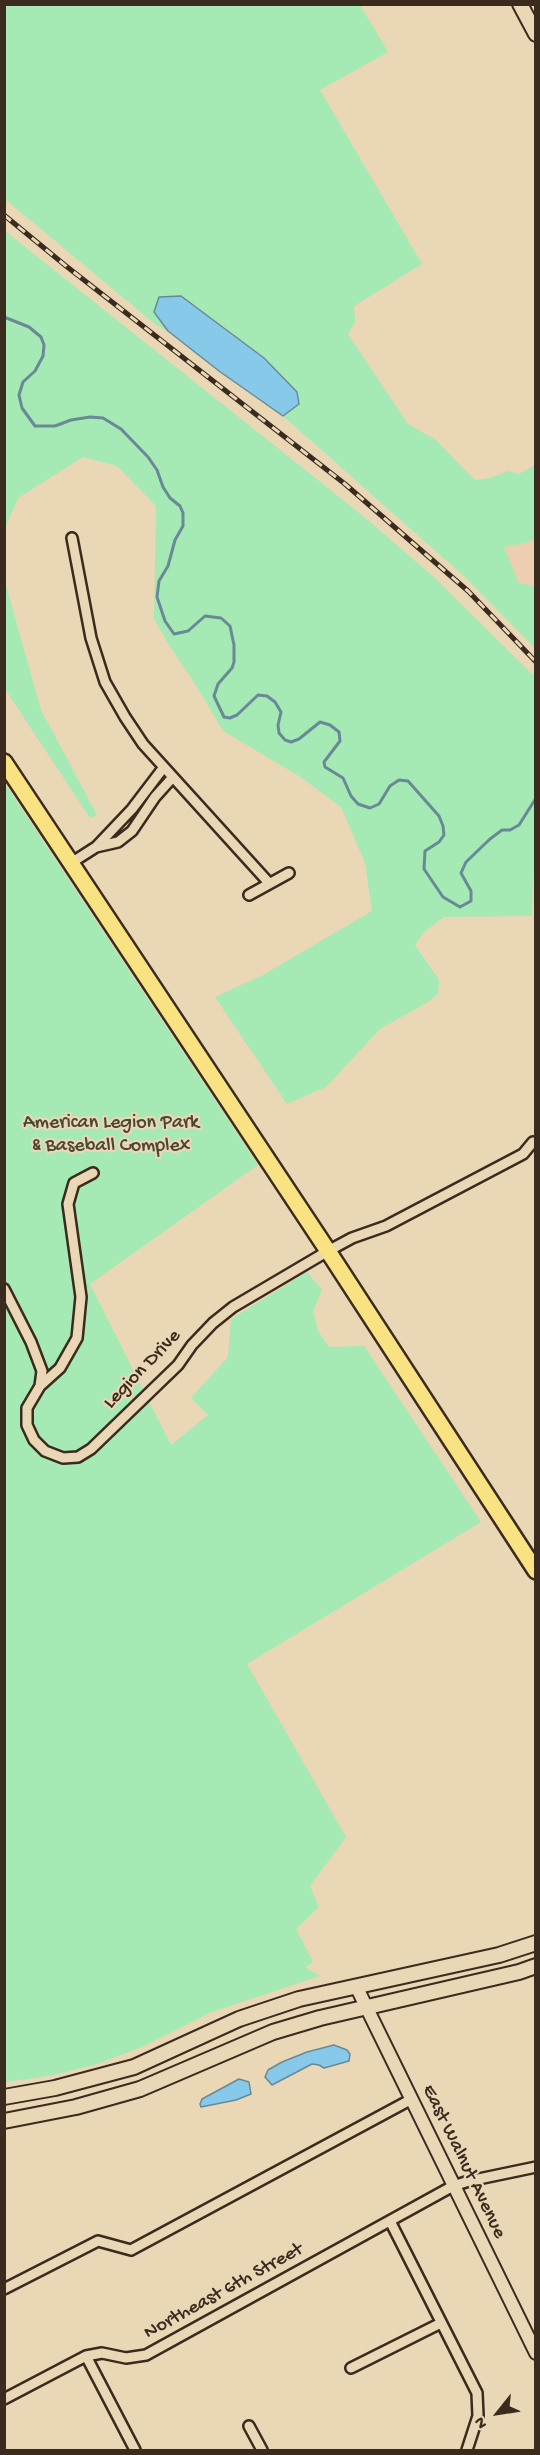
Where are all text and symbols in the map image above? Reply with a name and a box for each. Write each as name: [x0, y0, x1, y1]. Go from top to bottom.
park label: American Legion Park & Baseball Complex: [23, 1112, 199, 1159]
street label: Legion Drive: [99, 1325, 187, 1415]
street label: East Walnut Avenue: [415, 2081, 511, 2243]
street label: Northeast 6th Street: [140, 2238, 308, 2346]
north arrow: [468, 2383, 528, 2443]
text: N: [471, 2413, 493, 2432]

